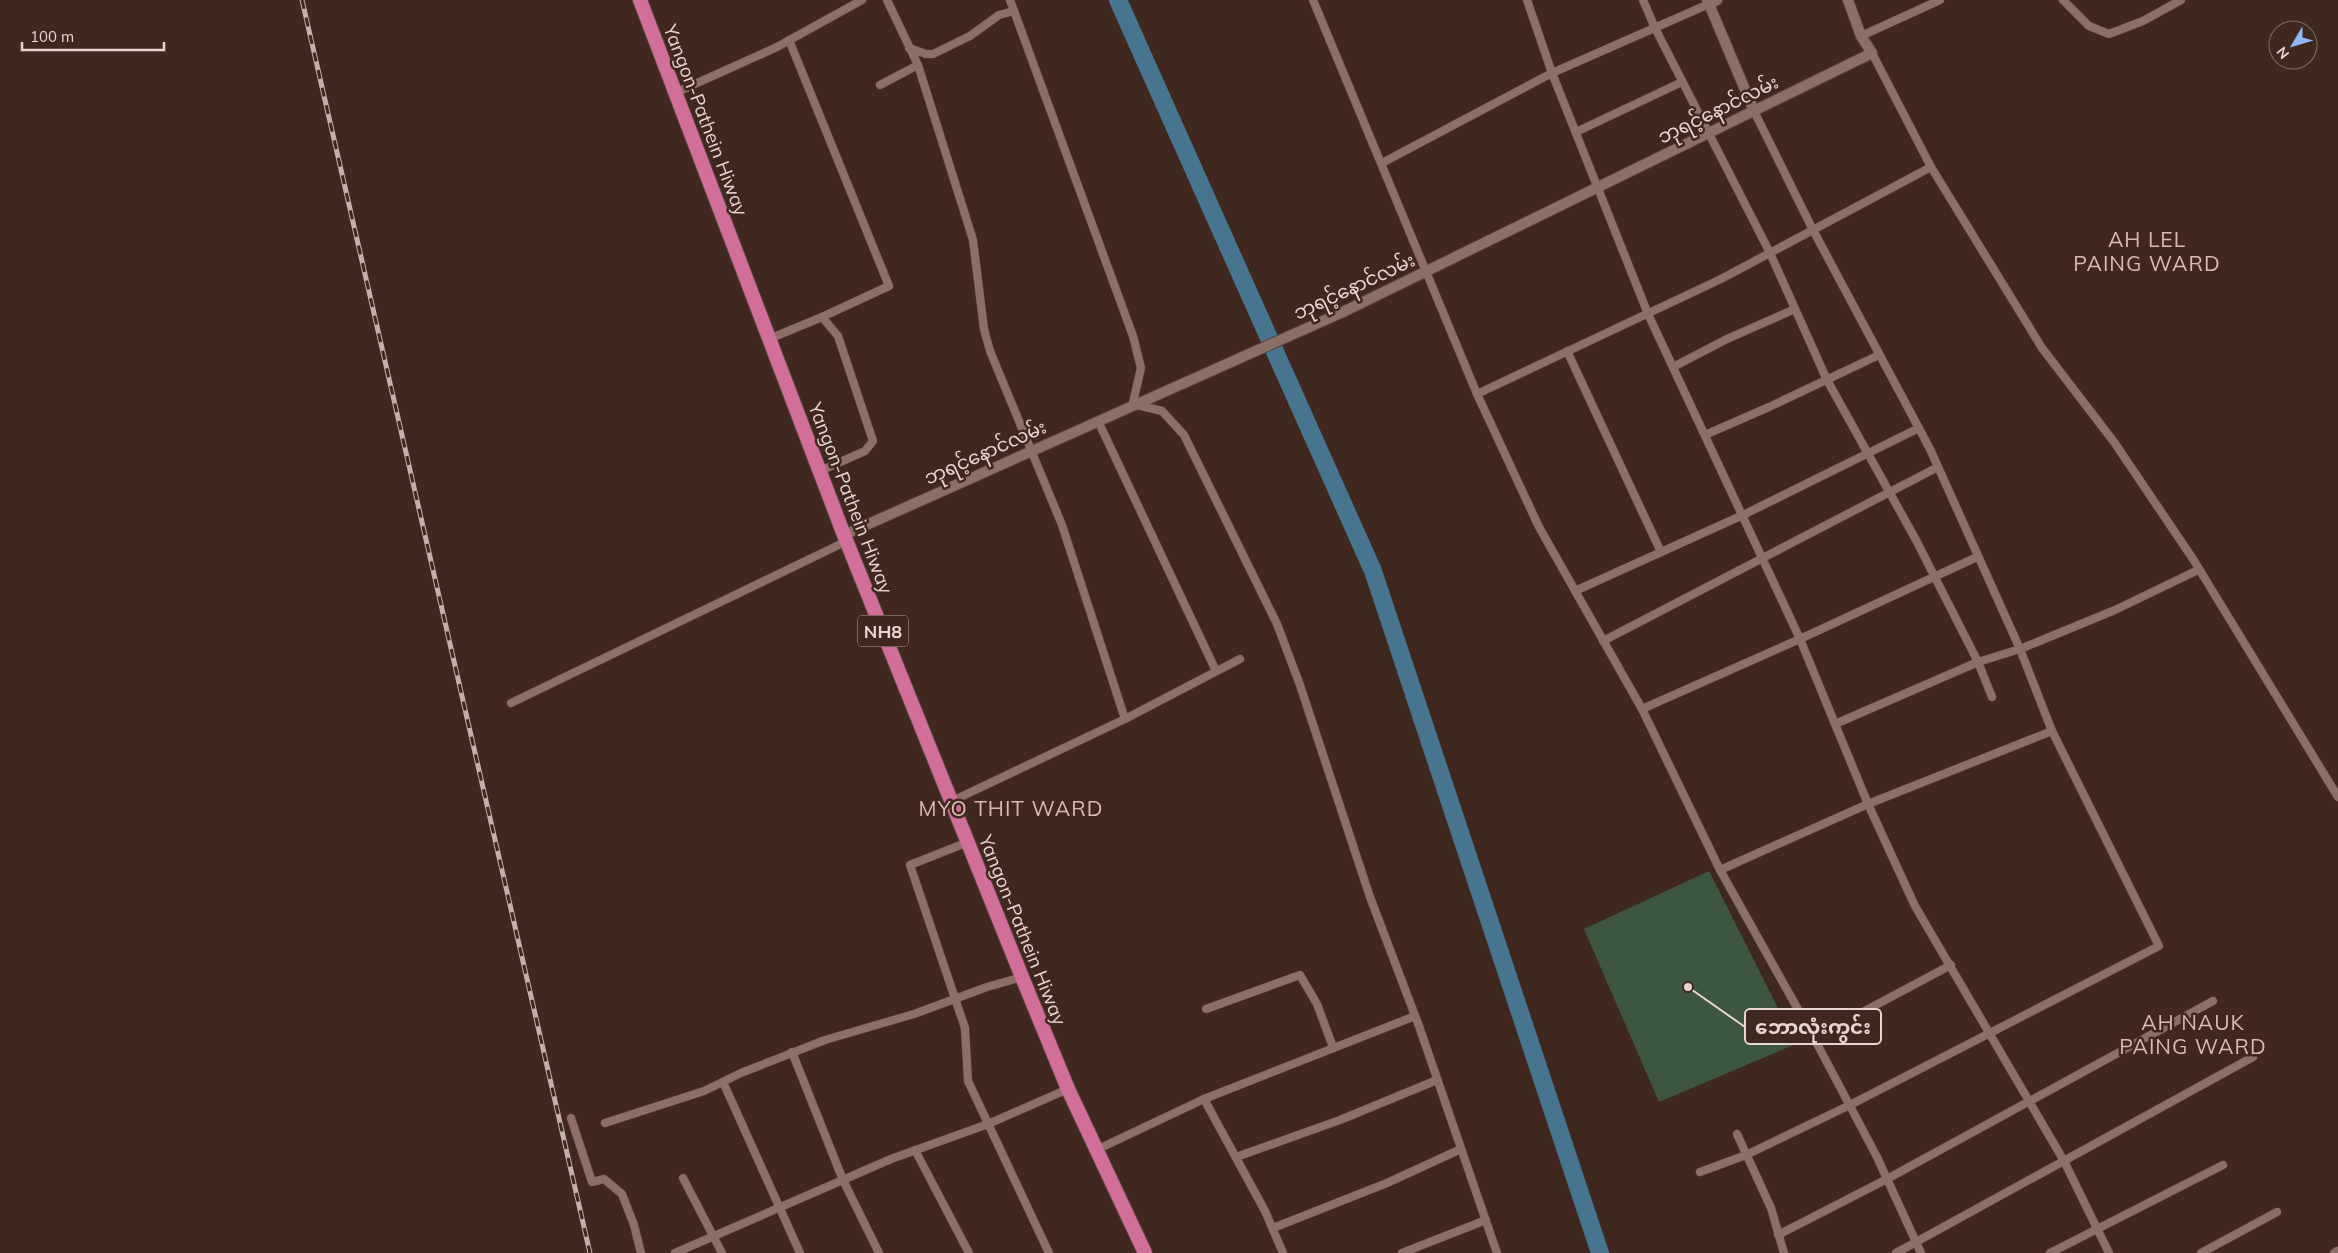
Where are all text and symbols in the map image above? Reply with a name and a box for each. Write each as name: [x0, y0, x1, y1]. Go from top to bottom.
scale bar: [22, 20, 165, 52]
street label: Yangon-Pathein Hiway: [658, 20, 754, 219]
north arrow: [2268, 20, 2318, 70]
text: 100 m: [30, 27, 74, 46]
text: N: [2272, 43, 2293, 63]
street label: ဘုရင့်နောင်လမ်း: [1653, 68, 1784, 153]
district label: AH LEL PAING WARD: [2073, 226, 2221, 276]
street label: ဘုရင့်နောင်လမ်း: [1289, 246, 1421, 329]
street label: Yangon-Pathein Hiway: [803, 398, 899, 597]
street label: ဘုရင့်နောင်လမ်း: [919, 413, 1052, 494]
road number: NH8: [858, 616, 908, 646]
district label: MYO THIT WARD: [919, 795, 1103, 821]
street label: Yangon-Pathein Hiway: [973, 830, 1072, 1029]
callout: ဘောလုံးကွင်း: [1745, 1009, 1881, 1044]
district label: AH NAUK PAING WARD: [2119, 1009, 2267, 1059]
text: ဘောလုံးကွင်း: [1755, 1014, 1871, 1043]

